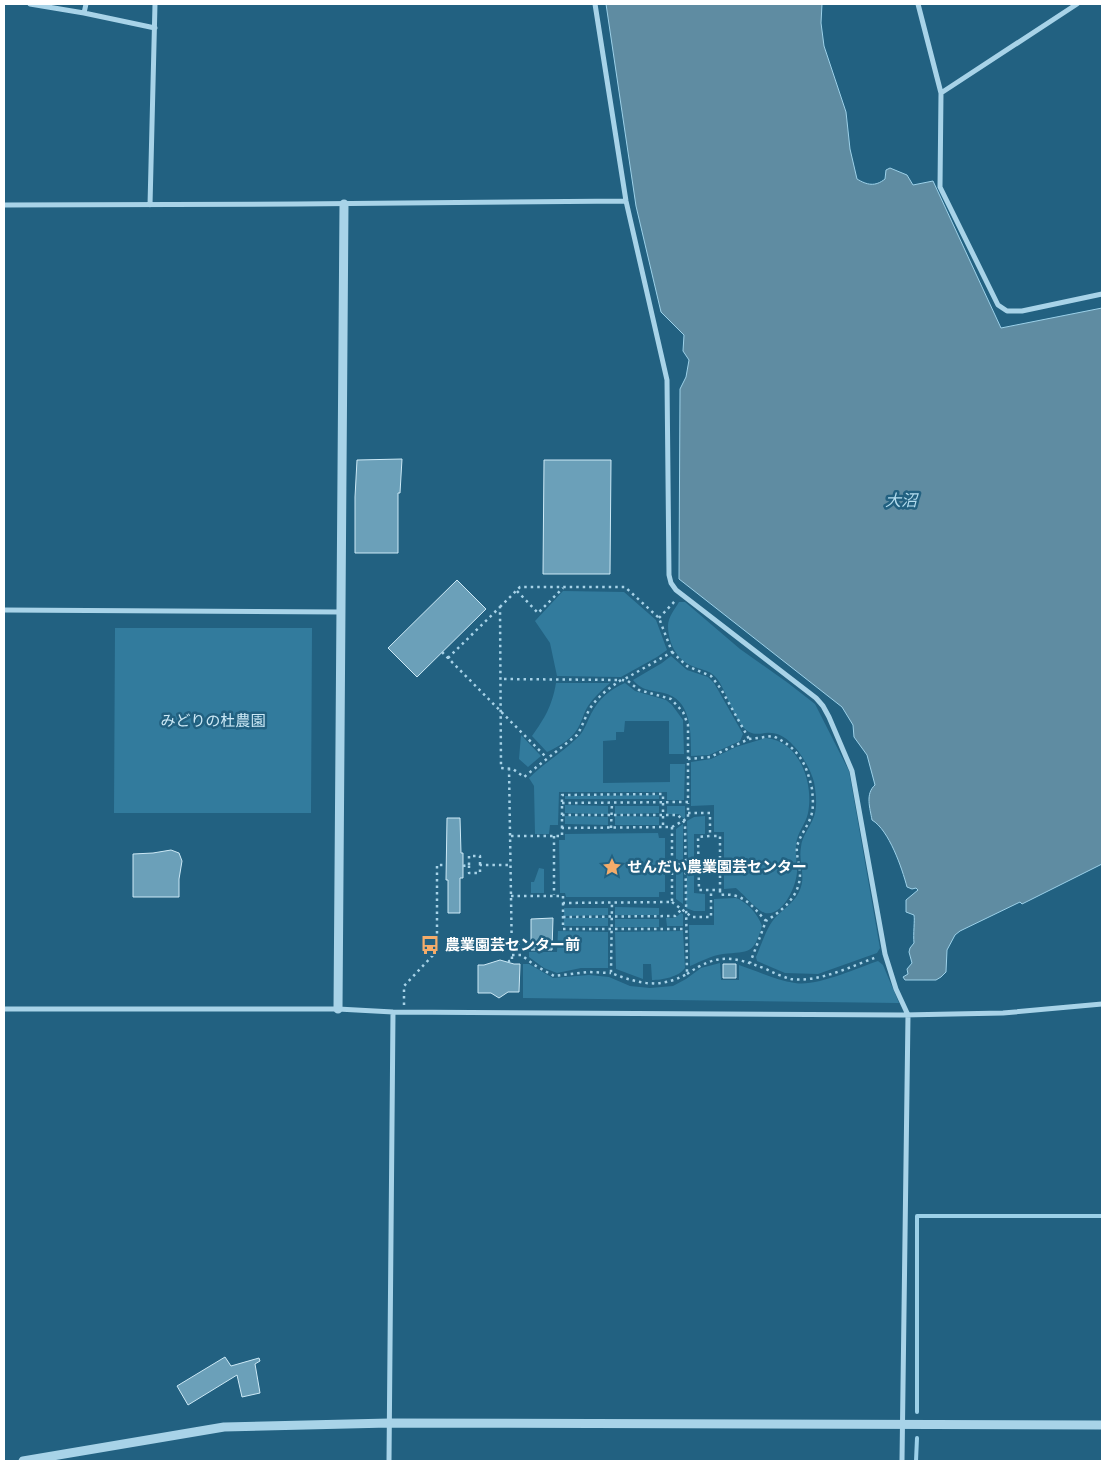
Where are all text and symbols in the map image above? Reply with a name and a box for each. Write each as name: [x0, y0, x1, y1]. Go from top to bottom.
water label: 大沼: [885, 491, 919, 510]
park label: みどりの杜農園: [160, 712, 266, 730]
place icon: せんだい農業園芸センター: [601, 856, 623, 878]
place label: せんだい農業園芸センター: [627, 858, 807, 876]
bus stop icon: 農業園芸センター前: [419, 934, 441, 956]
place label: 農業園芸センター前: [445, 936, 580, 954]

